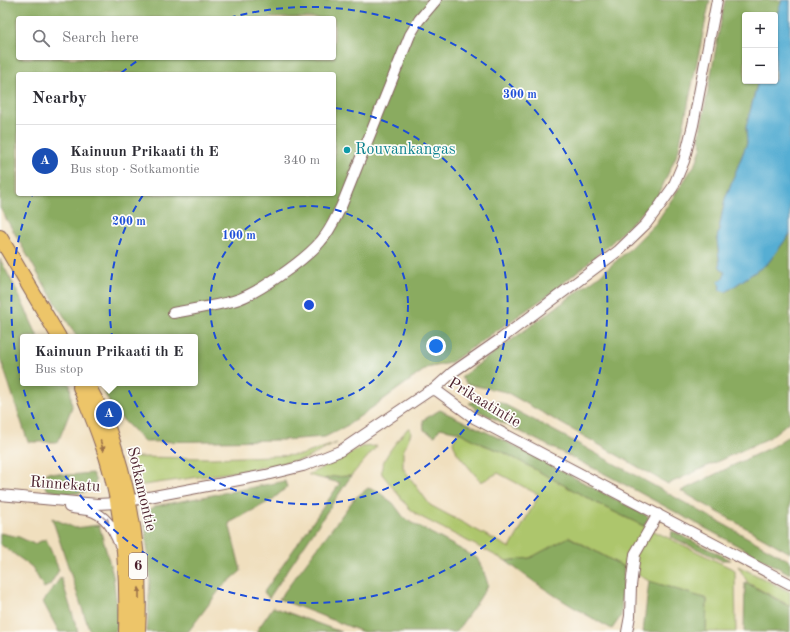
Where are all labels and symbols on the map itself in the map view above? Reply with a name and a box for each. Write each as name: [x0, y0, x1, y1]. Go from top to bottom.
text: 300 m: [503, 89, 537, 101]
place label: Rouvankangas: [355, 142, 456, 158]
marker: Rouvankangas: [342, 145, 352, 155]
text: 200 m: [112, 216, 146, 228]
text: 100 m: [222, 230, 256, 242]
centre of rings: [302, 298, 316, 312]
your location: [426, 336, 446, 356]
street label: Prikaatintie: [445, 375, 523, 431]
pin: A: [96, 399, 122, 429]
one-way arrow: [100, 440, 106, 452]
street label: Sotkamontie: [124, 445, 158, 533]
street label: Rinnekatu: [29, 475, 101, 495]
one-way arrow: [100, 515, 110, 524]
road number: 6: [129, 553, 147, 579]
one-way arrow: [136, 586, 142, 599]

